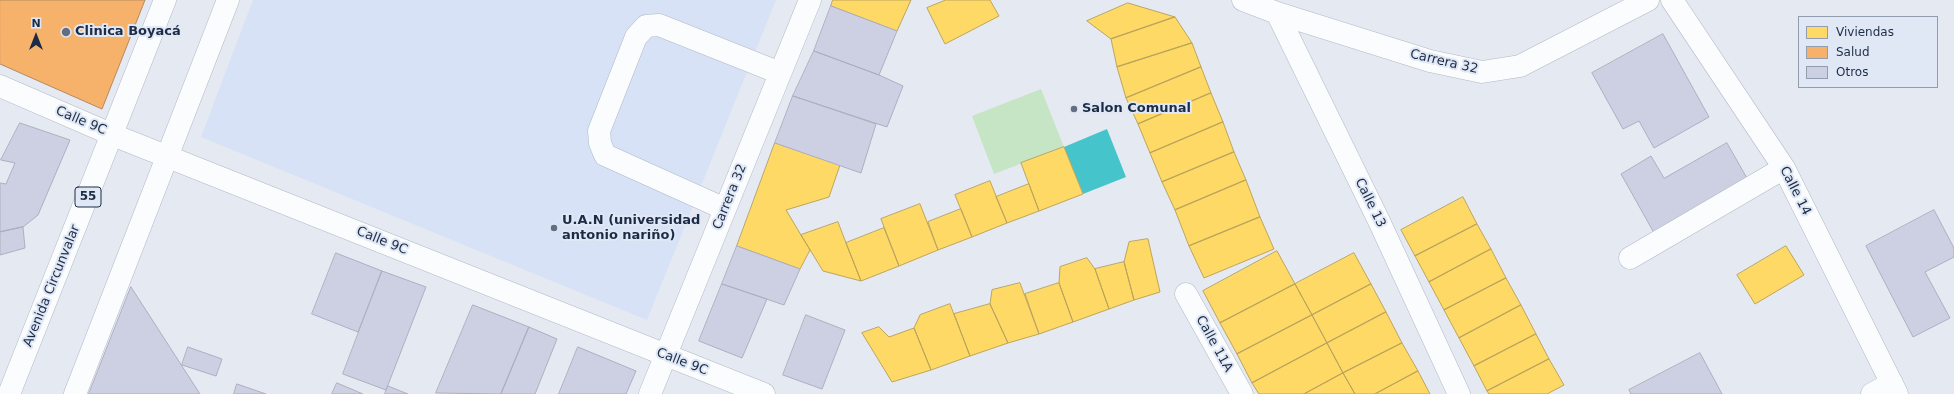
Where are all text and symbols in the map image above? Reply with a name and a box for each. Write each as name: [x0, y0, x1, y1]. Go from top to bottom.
north arrow: [16, 16, 56, 56]
legend: [1798, 16, 1938, 88]
text: N: [31, 17, 41, 30]
place label: Clinica Boyacá: [75, 24, 181, 40]
text: Viviendas: [1836, 25, 1894, 39]
marker: Clinica Boyacá: [60, 26, 72, 38]
text: Salud: [1836, 45, 1870, 59]
street label: Carrera 32: [1409, 47, 1479, 77]
text: Otros: [1836, 65, 1868, 79]
place label: Salon Comunal: [1082, 101, 1191, 117]
street label: Calle 9C: [53, 103, 109, 139]
marker: Salon Comunal: [1069, 104, 1079, 114]
street label: Carrera 32: [710, 162, 750, 232]
street label: Calle 14: [1776, 164, 1814, 218]
street label: Calle 13: [1351, 176, 1389, 230]
road number: 55: [75, 187, 101, 207]
place label: U.A.N (universidad antonio nariño): [562, 213, 700, 244]
street label: Avenida Circunvalar: [20, 223, 84, 349]
marker: U.A.N (universidad antonio nariño): [549, 223, 559, 233]
street label: Calle 9C: [354, 224, 410, 258]
street label: Calle 11A: [1192, 313, 1236, 375]
street label: Calle 9C: [654, 345, 710, 379]

